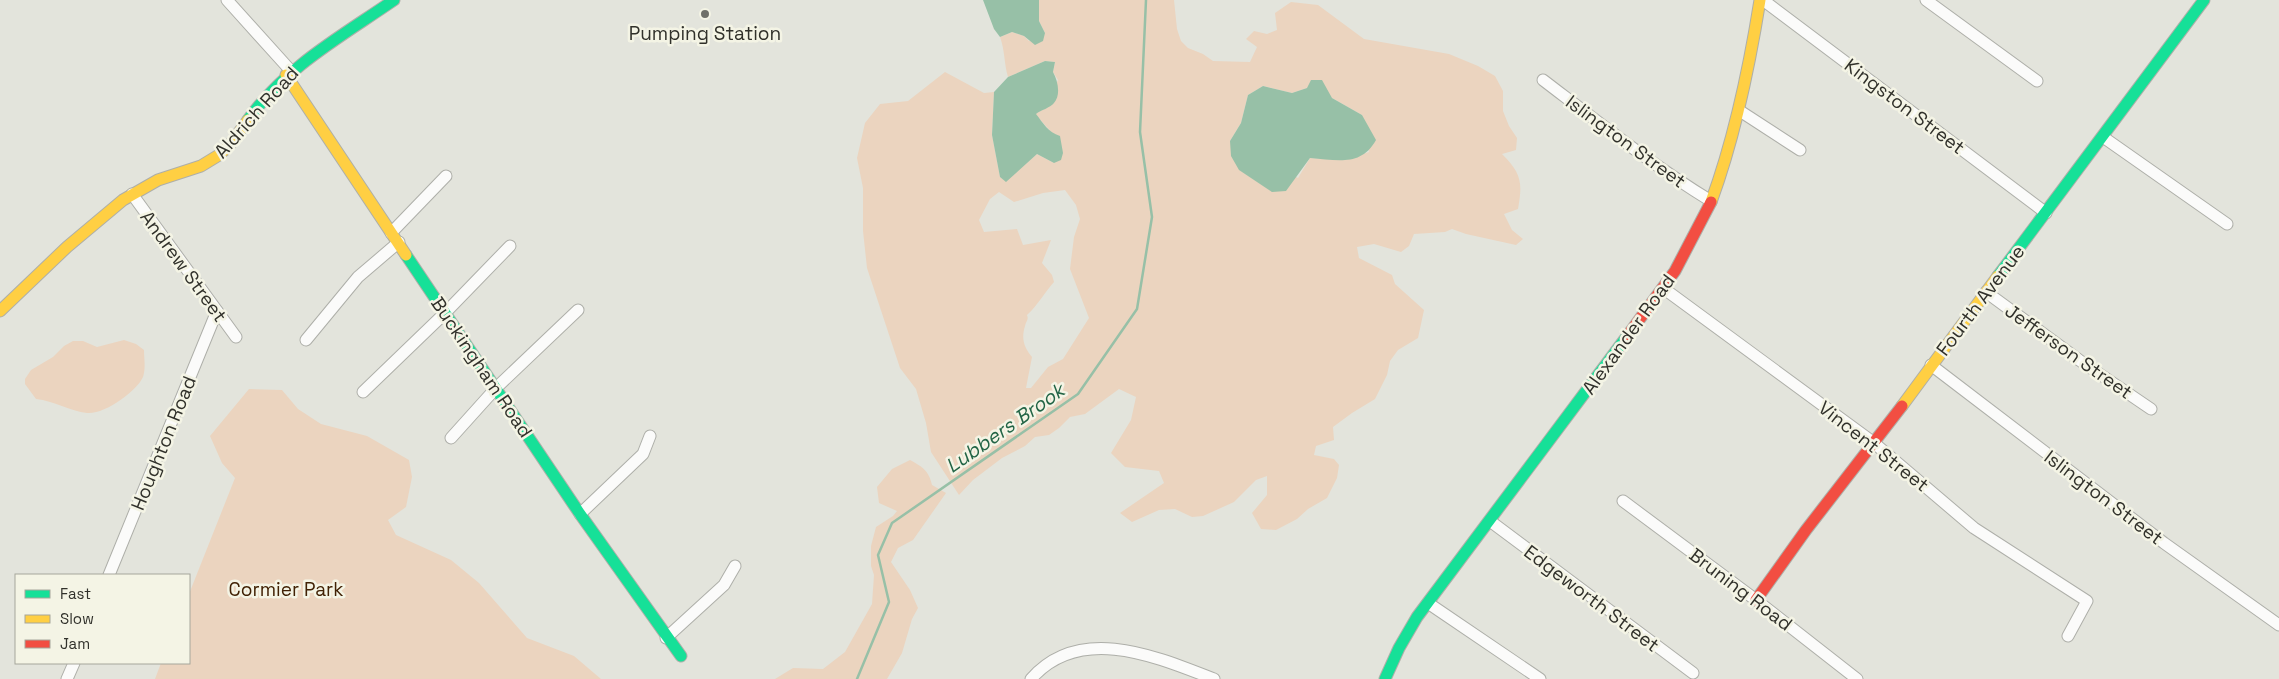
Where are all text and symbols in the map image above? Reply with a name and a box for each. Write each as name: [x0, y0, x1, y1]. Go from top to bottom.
marker: Pumping Station: [699, 8, 711, 20]
place label: Pumping Station: [629, 21, 781, 46]
street label: Kingston Street: [1839, 53, 1970, 160]
street label: Aldrich Road: [209, 61, 304, 164]
street label: Islington Street: [1561, 89, 1691, 193]
street label: Andrew Street: [135, 206, 232, 327]
street label: Fourth Avenue: [1930, 240, 2030, 361]
street label: Alexander Road: [1576, 269, 1681, 399]
street label: Buckingham Road: [425, 292, 538, 443]
street label: Jefferson Street: [2000, 298, 2137, 405]
street label: Houghton Road: [125, 372, 202, 514]
water label: Lubbers Brook: [940, 376, 1071, 479]
street label: Vincent Street: [1813, 395, 1934, 497]
street label: Islington Street: [2039, 445, 2168, 550]
street label: Edgeworth Street: [1519, 539, 1664, 658]
street label: Bruning Road: [1684, 542, 1797, 636]
legend: [15, 574, 190, 664]
park label: Cormier Park: [229, 577, 343, 602]
text: Fast: [60, 584, 91, 603]
text: Slow: [60, 609, 94, 628]
text: Jam: [60, 634, 90, 653]

